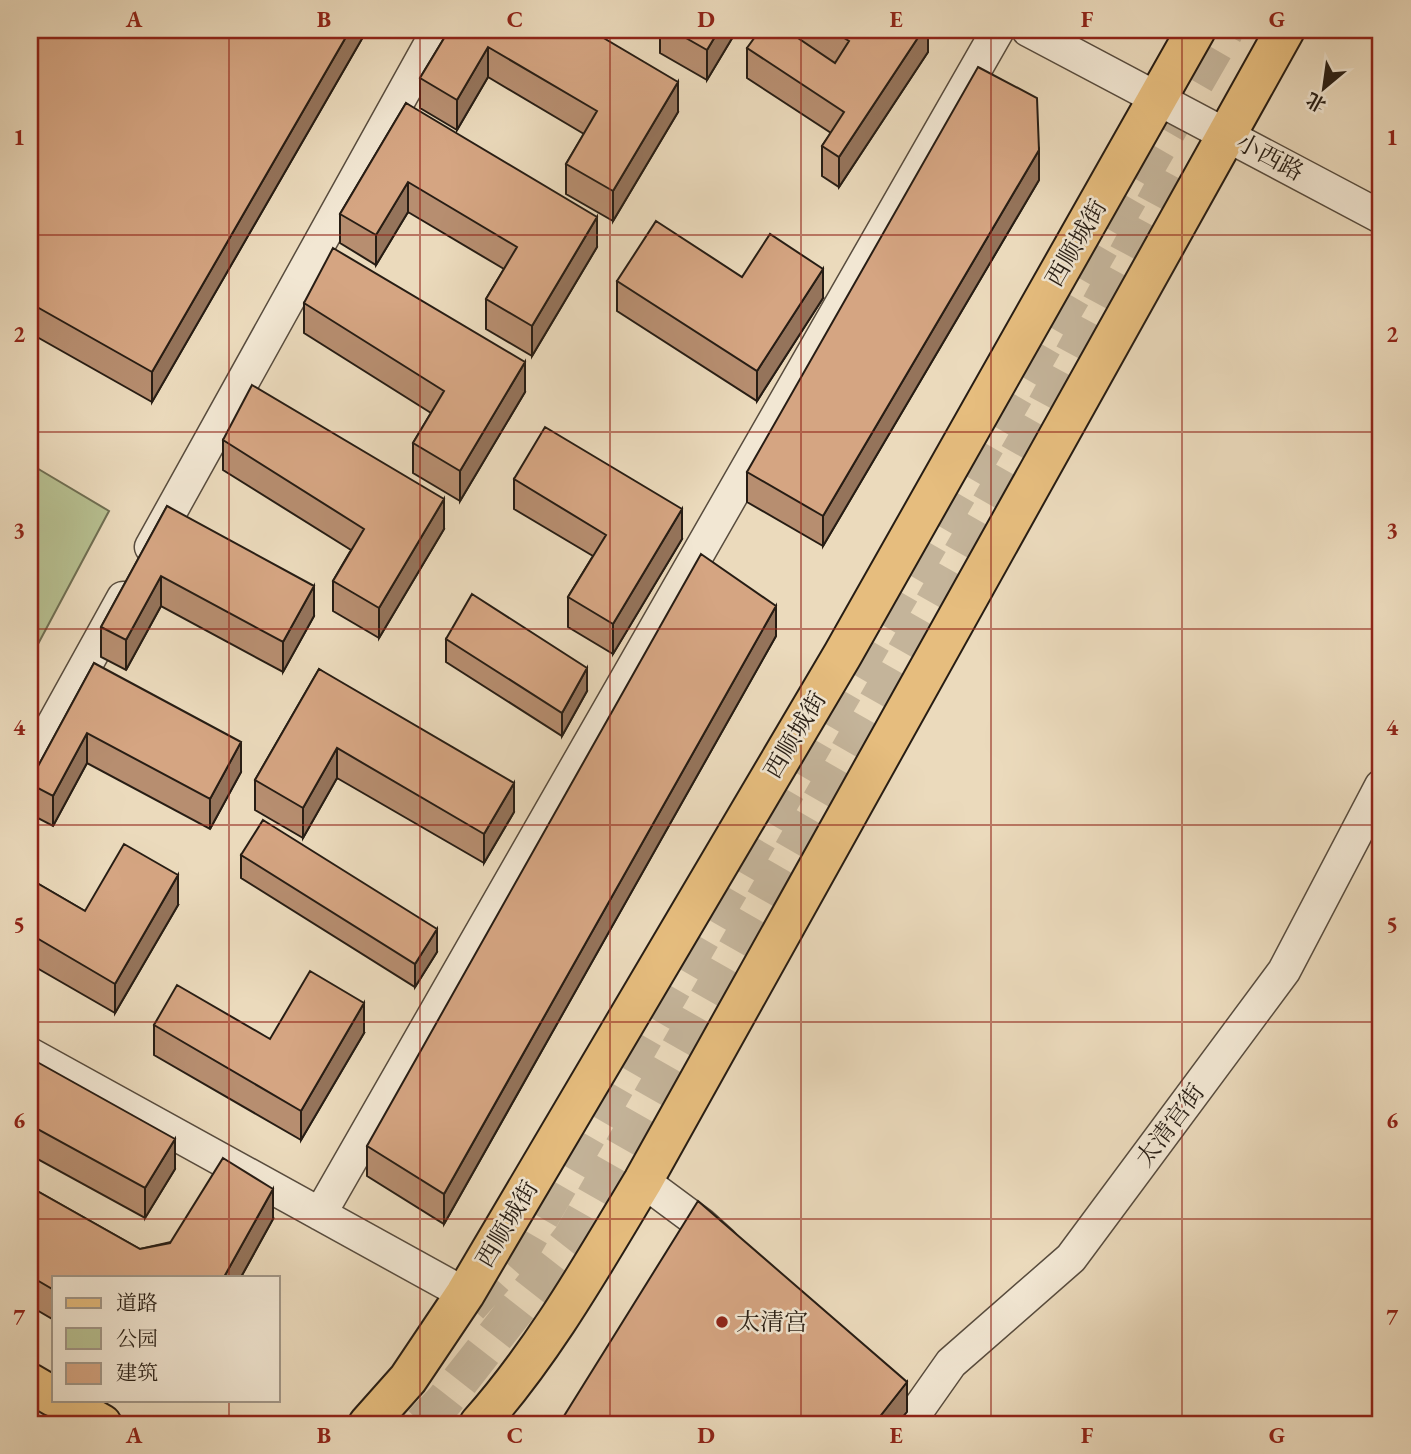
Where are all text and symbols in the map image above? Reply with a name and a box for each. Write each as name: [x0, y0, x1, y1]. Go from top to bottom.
text: A: [125, 4, 143, 34]
text: B: [317, 4, 331, 34]
text: C: [507, 4, 523, 34]
text: D: [697, 4, 715, 34]
text: E: [889, 4, 903, 34]
text: F: [1081, 4, 1094, 34]
text: G: [1269, 4, 1285, 34]
north arrow: [1288, 52, 1358, 122]
text: 北: [1302, 87, 1330, 118]
text: 1: [13, 122, 25, 152]
text: 1: [1386, 122, 1398, 152]
street label: 小西路: [1231, 126, 1309, 187]
street label: 西顺城街: [1038, 193, 1113, 292]
text: 2: [13, 319, 25, 349]
text: 2: [1386, 319, 1398, 349]
text: 3: [13, 515, 25, 545]
text: 3: [1386, 515, 1398, 545]
street label: 西顺城街: [757, 686, 833, 784]
text: 4: [13, 712, 26, 742]
text: 4: [1386, 712, 1399, 742]
text: 5: [13, 909, 25, 939]
text: 5: [1386, 909, 1398, 939]
street label: 太清宫街: [1128, 1077, 1211, 1172]
text: 6: [13, 1105, 25, 1135]
text: 6: [1386, 1105, 1398, 1135]
street label: 西顺城街: [469, 1175, 545, 1273]
legend: [52, 1276, 280, 1402]
text: 道路: [116, 1289, 158, 1316]
text: 7: [13, 1302, 26, 1332]
text: 7: [1386, 1302, 1399, 1332]
place label: 太清宫: [736, 1306, 808, 1337]
marker: 太清宫: [714, 1314, 730, 1330]
text: 公园: [116, 1325, 158, 1352]
text: 建筑: [116, 1359, 158, 1386]
text: A: [125, 1420, 143, 1450]
text: B: [317, 1420, 331, 1450]
text: C: [507, 1420, 523, 1450]
text: D: [697, 1420, 715, 1450]
text: E: [889, 1420, 903, 1450]
text: F: [1081, 1420, 1094, 1450]
text: G: [1269, 1420, 1285, 1450]

